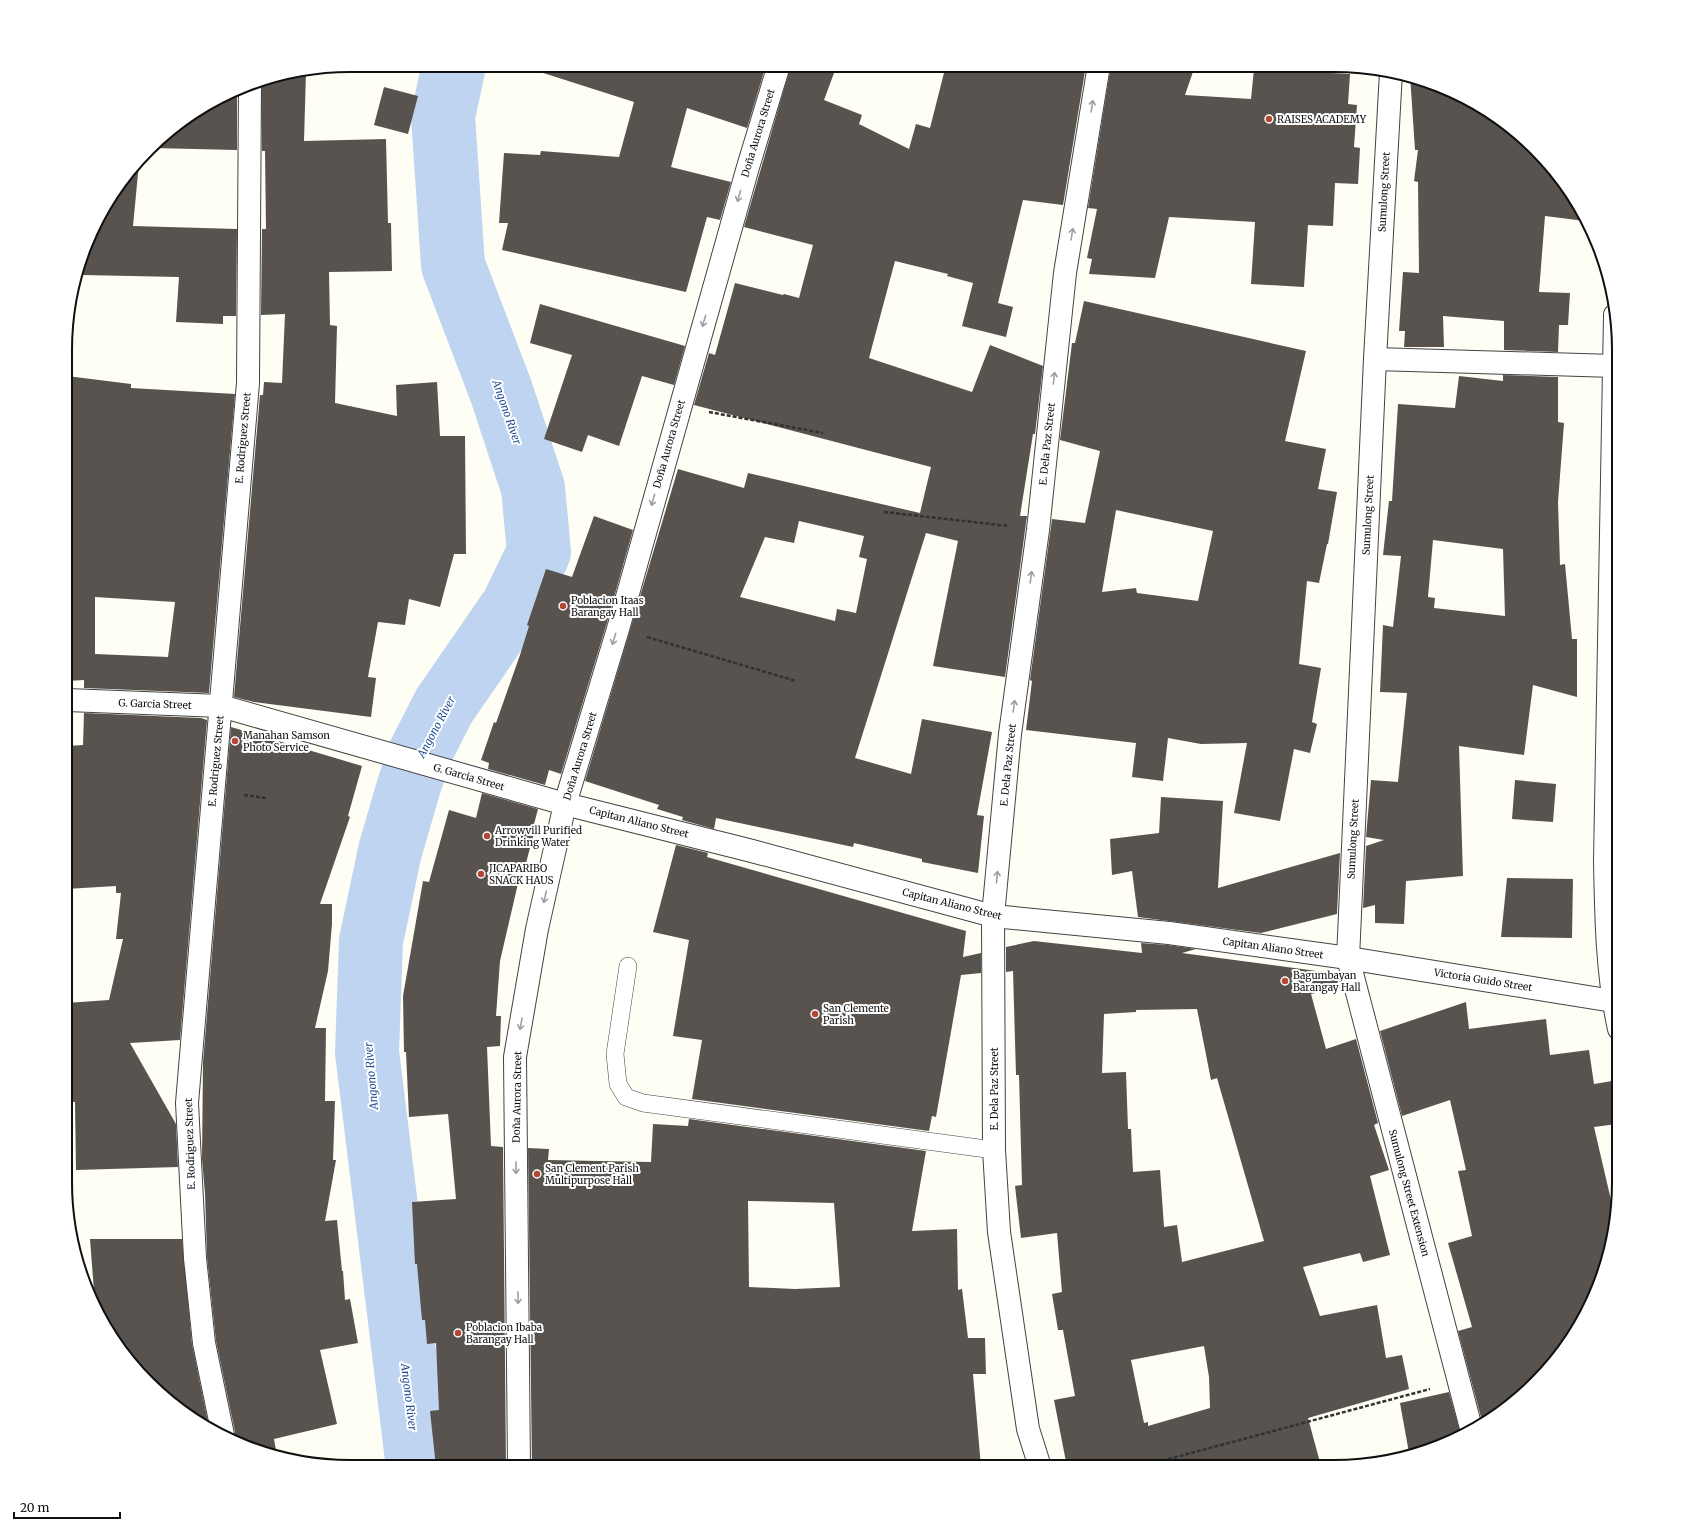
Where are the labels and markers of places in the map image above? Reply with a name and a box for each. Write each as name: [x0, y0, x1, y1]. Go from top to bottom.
place label: RAISES ACADEMY: [1277, 113, 1367, 126]
marker: RAISES ACADEMY: [1264, 114, 1274, 124]
place label: Poblacion Itaas Barangay Hall: [571, 594, 644, 619]
marker: Poblacion Itaas Barangay Hall: [558, 601, 568, 611]
place label: Manahan Samson Photo Service: [243, 729, 330, 754]
marker: Manahan Samson Photo Service: [230, 736, 240, 746]
place label: Arrowvill Purified Drinking Water: [494, 824, 582, 849]
marker: Arrowvill Purified Drinking Water: [482, 831, 492, 841]
place label: JICAPARIBO SNACK HAUS: [488, 862, 553, 887]
marker: JICAPARIBO SNACK HAUS: [476, 869, 486, 879]
place label: Bagumbayan Barangay Hall: [1293, 969, 1361, 994]
marker: Bagumbayan Barangay Hall: [1280, 976, 1290, 986]
place label: San Clemente Parish: [823, 1002, 889, 1027]
marker: San Clemente Parish: [810, 1009, 820, 1019]
place label: San Clement Parish Multipurpose Hall: [545, 1162, 639, 1187]
marker: San Clement Parish Multipurpose Hall: [532, 1169, 542, 1179]
place label: Poblacion Ibaba Barangay Hall: [466, 1321, 543, 1346]
marker: Poblacion Ibaba Barangay Hall: [453, 1328, 463, 1338]

